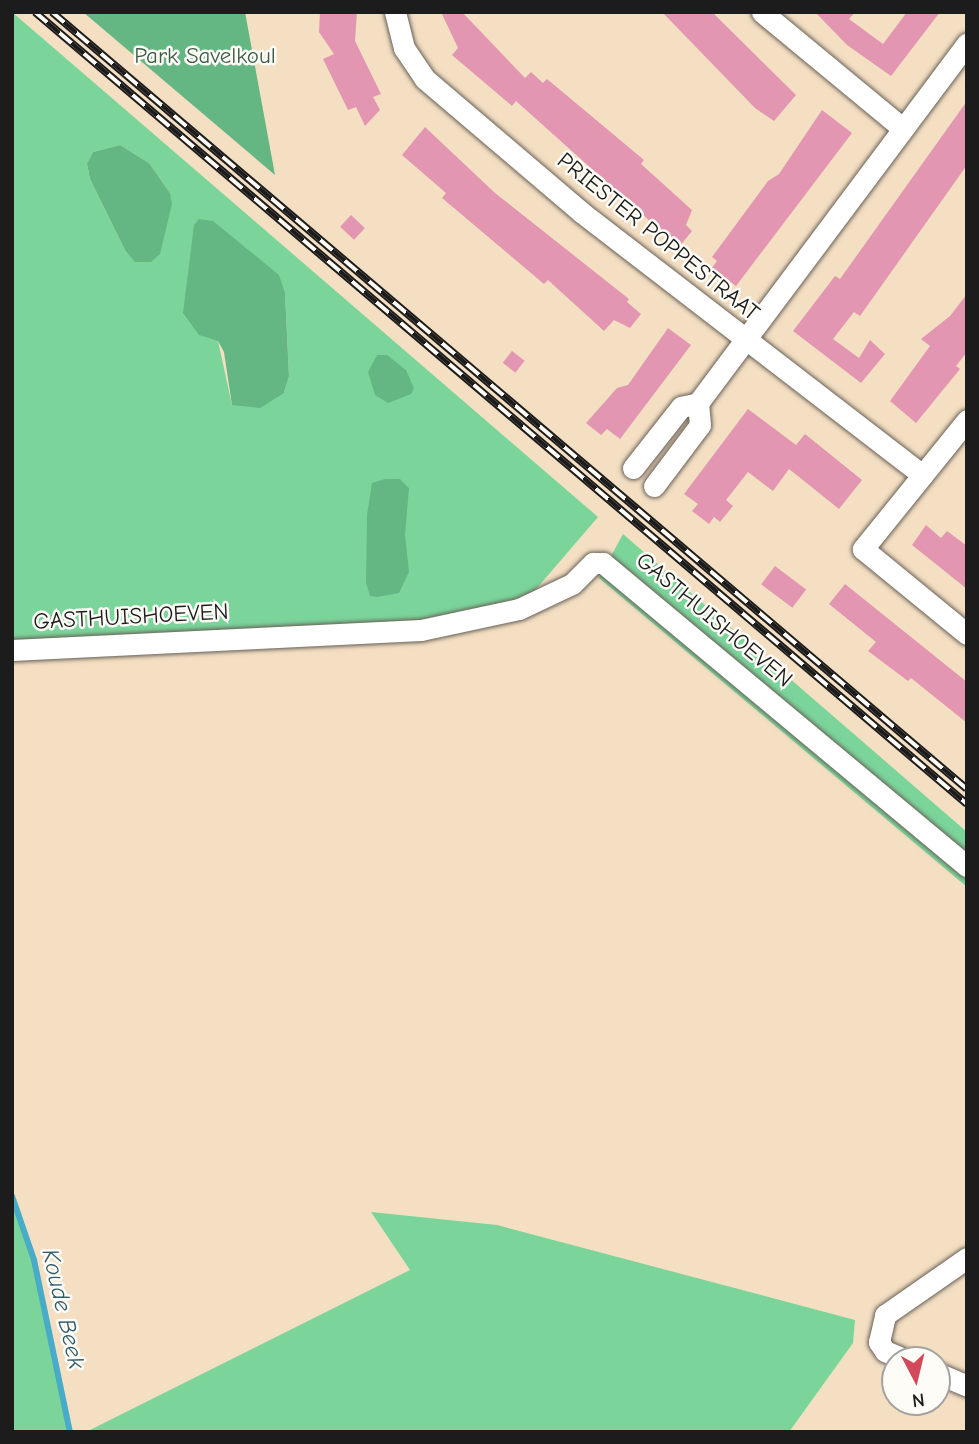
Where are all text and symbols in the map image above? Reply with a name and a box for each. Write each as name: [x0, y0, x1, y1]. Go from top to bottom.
park label: Park Savelkoul: [134, 42, 276, 70]
street label: PRIESTER POPPESTRAAT: [551, 147, 765, 327]
street label: GASTHUISHOEVEN: [630, 547, 798, 693]
street label: GASTHUISHOEVEN: [33, 598, 229, 636]
water label: Koude Beek: [35, 1246, 91, 1372]
north arrow: [881, 1346, 951, 1416]
text: N: [911, 1388, 926, 1412]

